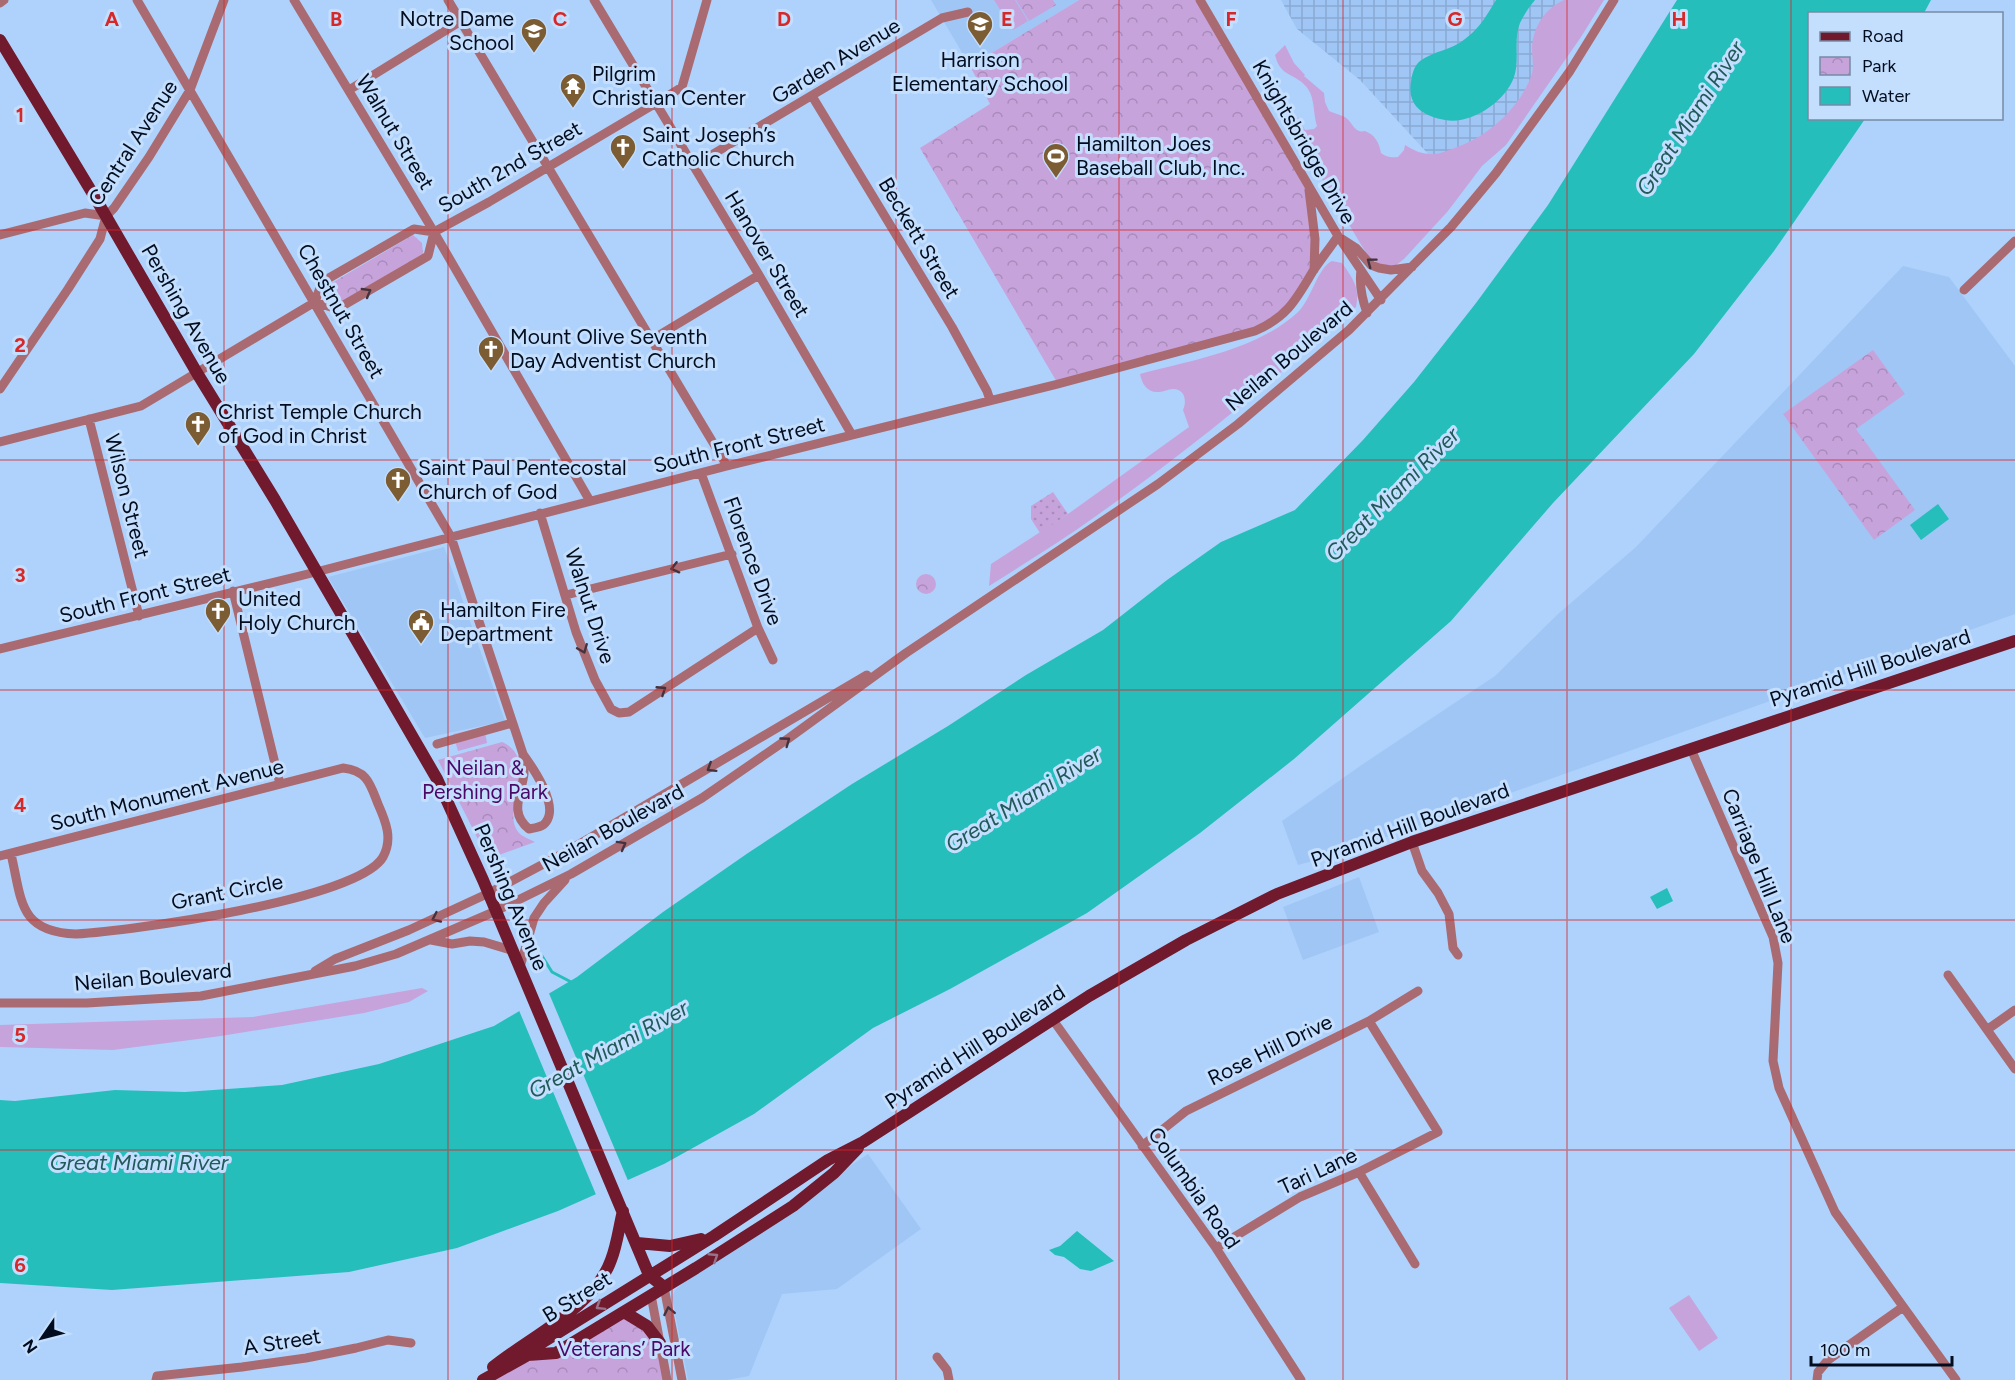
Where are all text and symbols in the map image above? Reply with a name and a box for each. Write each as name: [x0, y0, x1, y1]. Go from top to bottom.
place label: Notre Dame School: [399, 6, 514, 55]
text: A: [105, 7, 120, 31]
text: B: [330, 7, 342, 31]
text: C: [553, 7, 567, 31]
text: D: [777, 7, 791, 31]
text: E: [1001, 7, 1013, 31]
text: F: [1225, 7, 1237, 31]
text: G: [1448, 7, 1463, 31]
text: H: [1672, 7, 1687, 31]
school or university icon: Harrison Elementary School: [965, 9, 995, 47]
street label: Garden Avenue: [767, 12, 905, 109]
legend: [1808, 12, 2003, 120]
school or university icon: Notre Dame School: [519, 16, 549, 54]
text: Road: [1862, 25, 1903, 47]
water label: Great Miami River: [1630, 35, 1751, 201]
place label: Harrison Elementary School: [892, 47, 1068, 96]
street label: Knightsbridge Drive: [1247, 55, 1362, 228]
text: Park: [1862, 55, 1897, 77]
place label: Pilgrim Christian Center: [592, 61, 746, 110]
street label: Walnut Street: [351, 70, 440, 194]
temple icon: Pilgrim Christian Center: [558, 71, 588, 109]
street label: Central Avenue: [83, 75, 183, 210]
text: Water: [1862, 85, 1910, 107]
text: 1: [16, 103, 24, 127]
street label: South 2nd Street: [434, 115, 586, 218]
place label: Saint Joseph’s Catholic Church: [642, 122, 794, 171]
place label: Hamilton Joes Baseball Club, Inc.: [1076, 131, 1245, 180]
church icon: Saint Joseph’s Catholic Church: [608, 132, 638, 170]
sports icon: Hamilton Joes Baseball Club, Inc.: [1041, 141, 1071, 179]
street label: Beckett Street: [873, 173, 965, 303]
street label: Hanover Street: [720, 186, 815, 322]
street label: Pershing Avenue: [136, 239, 237, 388]
street label: Chestnut Street: [293, 239, 390, 383]
one-way arrow: [1367, 258, 1378, 269]
one-way arrow: [361, 288, 372, 299]
street label: Neilan Boulevard: [1220, 295, 1357, 416]
place label: Mount Olive Seventh Day Adventist Church: [510, 324, 716, 373]
text: 2: [14, 333, 26, 357]
church icon: Mount Olive Seventh Day Adventist Church: [476, 334, 506, 372]
place label: Christ Temple Church of God in Christ: [218, 399, 422, 448]
church icon: Christ Temple Church of God in Christ: [183, 409, 213, 447]
street label: South Front Street: [651, 411, 827, 478]
water label: Great Miami River: [1320, 421, 1466, 567]
street label: Wilson Street: [100, 431, 155, 561]
place label: Saint Paul Pentecostal Church of God: [418, 455, 627, 504]
church icon: Saint Paul Pentecostal Church of God: [383, 465, 413, 503]
street label: Florence Drive: [719, 493, 788, 629]
street label: Walnut Drive: [560, 545, 621, 667]
street label: South Front Street: [57, 561, 233, 628]
one-way arrow: [670, 561, 680, 574]
text: 3: [14, 563, 26, 587]
place label: United Holy Church: [238, 586, 356, 635]
church icon: United Holy Church: [203, 596, 233, 634]
place label: Hamilton Fire Department: [440, 597, 566, 646]
public building icon: Hamilton Fire Department: [406, 607, 436, 645]
street label: Pyramid Hill Boulevard: [1766, 623, 1973, 712]
one-way arrow: [576, 643, 588, 654]
one-way arrow: [656, 686, 666, 698]
one-way arrow: [780, 737, 791, 748]
water label: Great Miami River: [940, 740, 1107, 858]
street label: South Monument Avenue: [47, 753, 286, 836]
park label: Neilan & Pershing Park: [422, 755, 549, 804]
one-way arrow: [707, 760, 717, 772]
street label: Pyramid Hill Boulevard: [1307, 777, 1513, 872]
street label: Neilan Boulevard: [538, 778, 688, 877]
street label: Carriage Hill Lane: [1717, 785, 1802, 947]
text: 4: [14, 793, 27, 817]
street label: Pershing Avenue: [469, 820, 554, 974]
one-way arrow: [616, 841, 626, 852]
street label: Grant Circle: [169, 868, 285, 915]
one-way arrow: [431, 910, 442, 922]
street label: Neilan Boulevard: [73, 957, 233, 996]
street label: Pyramid Hill Boulevard: [880, 979, 1069, 1114]
water label: Great Miami River: [524, 994, 694, 1105]
street label: Rose Hill Drive: [1203, 1009, 1336, 1090]
text: 5: [14, 1023, 26, 1047]
street label: Columbia Road: [1143, 1122, 1246, 1253]
street label: Tari Lane: [1275, 1142, 1361, 1199]
water label: Great Miami River: [50, 1149, 230, 1176]
one-way arrow: [708, 1252, 718, 1264]
text: 6: [14, 1253, 26, 1277]
street label: B Street: [538, 1266, 616, 1328]
one-way arrow: [595, 1299, 606, 1310]
one-way arrow: [663, 1307, 676, 1317]
north arrow: [12, 1308, 72, 1368]
street label: A Street: [241, 1323, 323, 1360]
scale bar: [1811, 1329, 1952, 1367]
text: N: [19, 1336, 41, 1357]
park label: Veterans’ Park: [558, 1336, 691, 1361]
text: 100 m: [1820, 1339, 1870, 1361]

